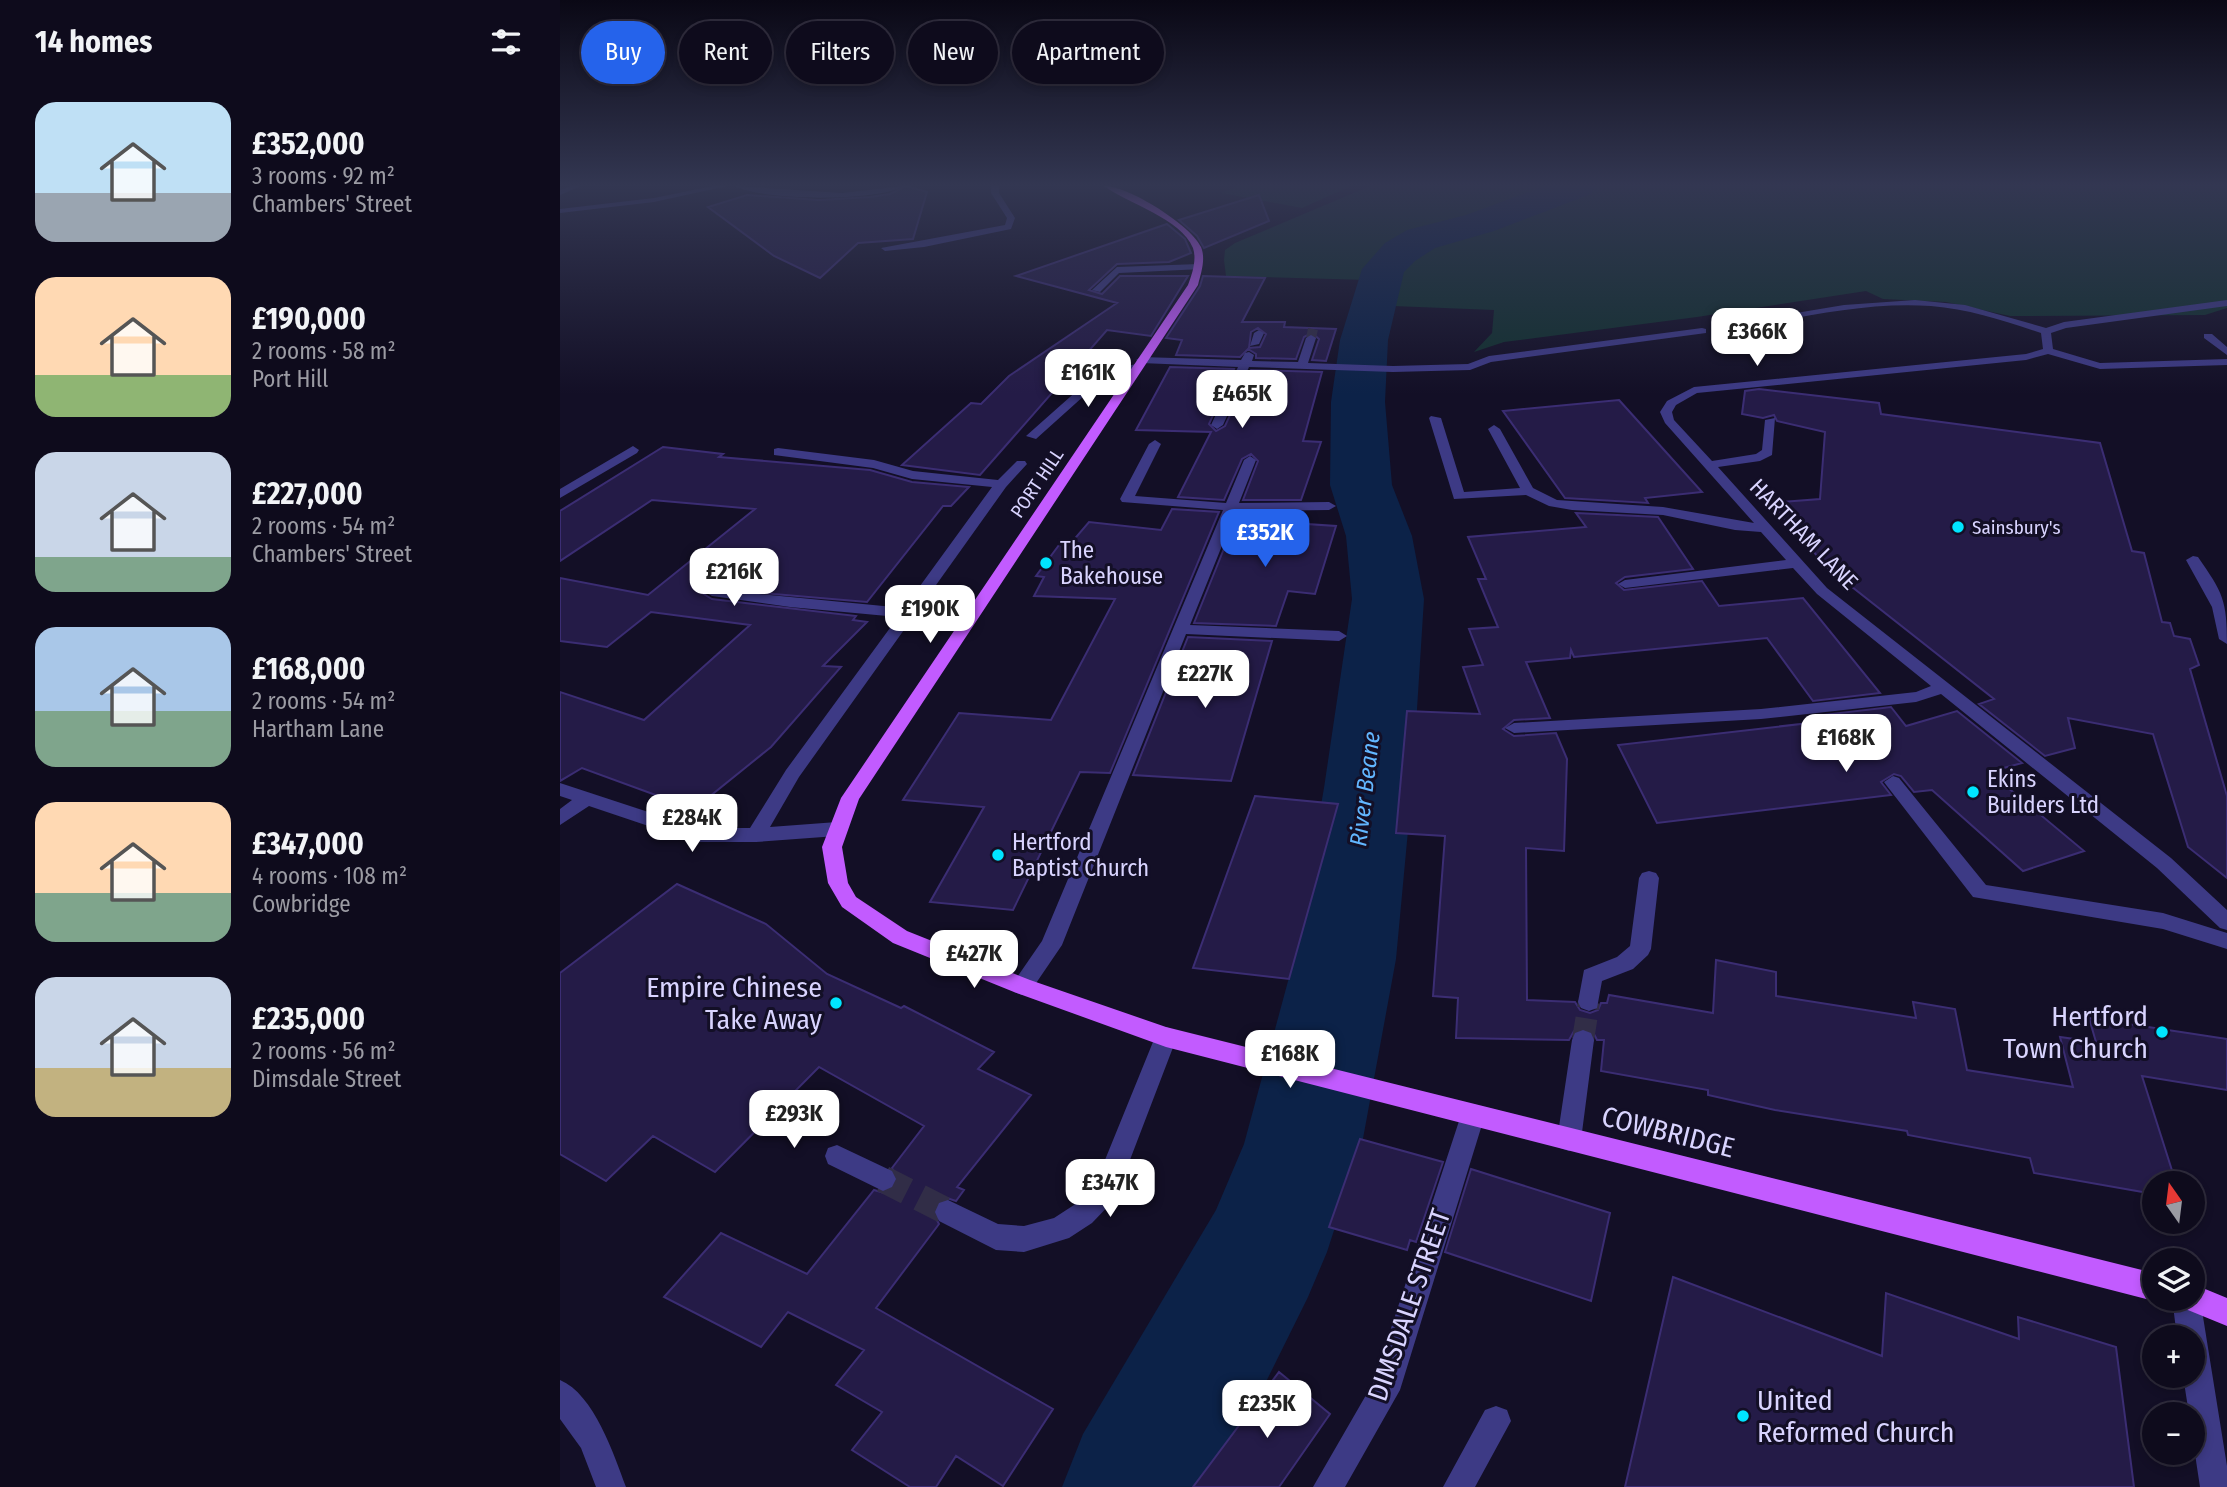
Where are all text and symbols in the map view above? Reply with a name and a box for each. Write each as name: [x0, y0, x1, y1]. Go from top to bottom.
chip: Buy: [581, 21, 665, 84]
chip: Rent: [679, 21, 772, 84]
chip: Filters: [786, 21, 894, 84]
chip: New: [908, 21, 998, 84]
chip: Apartment: [1012, 21, 1164, 84]
icon: filters: [487, 23, 525, 61]
text: 14 homes: [35, 24, 152, 60]
text: £352,000: [252, 126, 365, 162]
icon: home: [91, 130, 175, 214]
text: 3 rooms · 92 m²: [252, 162, 395, 190]
text: Chambers' Street: [252, 190, 412, 218]
text: £190,000: [252, 301, 366, 337]
icon: home: [91, 305, 175, 389]
pin: £366K: [1708, 308, 1806, 368]
text: £366K: [1727, 317, 1787, 345]
text: 2 rooms · 58 m²: [252, 337, 396, 365]
pin: £161K: [1039, 350, 1137, 409]
text: £161K: [1061, 358, 1115, 386]
text: Port Hill: [252, 365, 328, 393]
pin: £465K: [1193, 370, 1291, 430]
text: £465K: [1212, 379, 1272, 407]
street label: PORT HILL: [1006, 444, 1069, 522]
street label: HARTHAM LANE: [1744, 473, 1864, 595]
text: £227,000: [252, 476, 363, 512]
icon: home: [91, 480, 175, 564]
pin: £352K: [1216, 510, 1314, 569]
text: 2 rooms · 54 m²: [252, 512, 395, 540]
place label: Sainsbury's: [1972, 516, 2061, 539]
text: £352K: [1236, 518, 1294, 546]
marker: Sainsbury's: [1950, 519, 1966, 535]
place label: The Bakehouse: [1060, 536, 1163, 590]
text: Chambers' Street: [252, 540, 412, 568]
pin: £216K: [685, 548, 783, 608]
marker: The Bakehouse: [1038, 555, 1054, 571]
text: £216K: [706, 557, 762, 585]
pin: £190K: [881, 586, 979, 645]
text: £190K: [901, 594, 959, 622]
pin: £227K: [1156, 650, 1254, 710]
text: £168,000: [252, 651, 365, 687]
icon: home: [91, 655, 175, 739]
text: £227K: [1177, 659, 1233, 687]
text: 2 rooms · 54 m²: [252, 687, 395, 715]
pin: £168K: [1797, 714, 1895, 774]
text: Hartham Lane: [252, 715, 384, 743]
text: £168K: [1817, 723, 1875, 751]
water label: River Beane: [1344, 730, 1386, 848]
place label: Ekins Builders Ltd: [1987, 765, 2099, 819]
marker: Ekins Builders Ltd: [1965, 784, 1981, 800]
pin: £284K: [643, 794, 741, 854]
text: £284K: [662, 803, 722, 831]
text: £347,000: [252, 826, 364, 862]
place label: Hertford Baptist Church: [1012, 828, 1149, 882]
icon: home: [91, 830, 175, 914]
marker: Hertford Baptist Church: [990, 847, 1006, 863]
text: 4 rooms · 108 m²: [252, 862, 407, 890]
text: Cowbridge: [252, 890, 351, 918]
pin: £427K: [925, 930, 1023, 990]
text: £427K: [946, 939, 1002, 967]
place label: Empire Chinese Take Away: [646, 971, 822, 1036]
marker: Empire Chinese Take Away: [828, 995, 844, 1011]
place label: Hertford Town Church: [2003, 1000, 2148, 1065]
text: £235,000: [252, 1001, 365, 1037]
icon: home: [91, 1005, 175, 1089]
marker: Hertford Town Church: [2154, 1024, 2170, 1040]
pin: £168K: [1241, 1030, 1339, 1090]
text: 2 rooms · 56 m²: [252, 1037, 396, 1065]
text: £168K: [1261, 1039, 1319, 1067]
text: Dimsdale Street: [252, 1065, 401, 1093]
pin: £293K: [745, 1090, 843, 1150]
text: £293K: [765, 1099, 823, 1127]
street label: COWBRIDGE: [1598, 1100, 1738, 1164]
pin: £347K: [1061, 1160, 1159, 1219]
text: £347K: [1082, 1168, 1138, 1196]
north arrow: [2142, 1171, 2205, 1234]
map controls: [2142, 1171, 2205, 1465]
street label: DIMSDALE STREET: [1361, 1205, 1457, 1405]
button: layers: [2142, 1248, 2205, 1311]
button: +: [2142, 1325, 2205, 1388]
pin: £235K: [1218, 1380, 1316, 1440]
place label: United Reformed Church: [1757, 1384, 1955, 1449]
text: £235K: [1238, 1389, 1296, 1417]
button: −: [2142, 1402, 2205, 1465]
marker: United Reformed Church: [1735, 1408, 1751, 1424]

